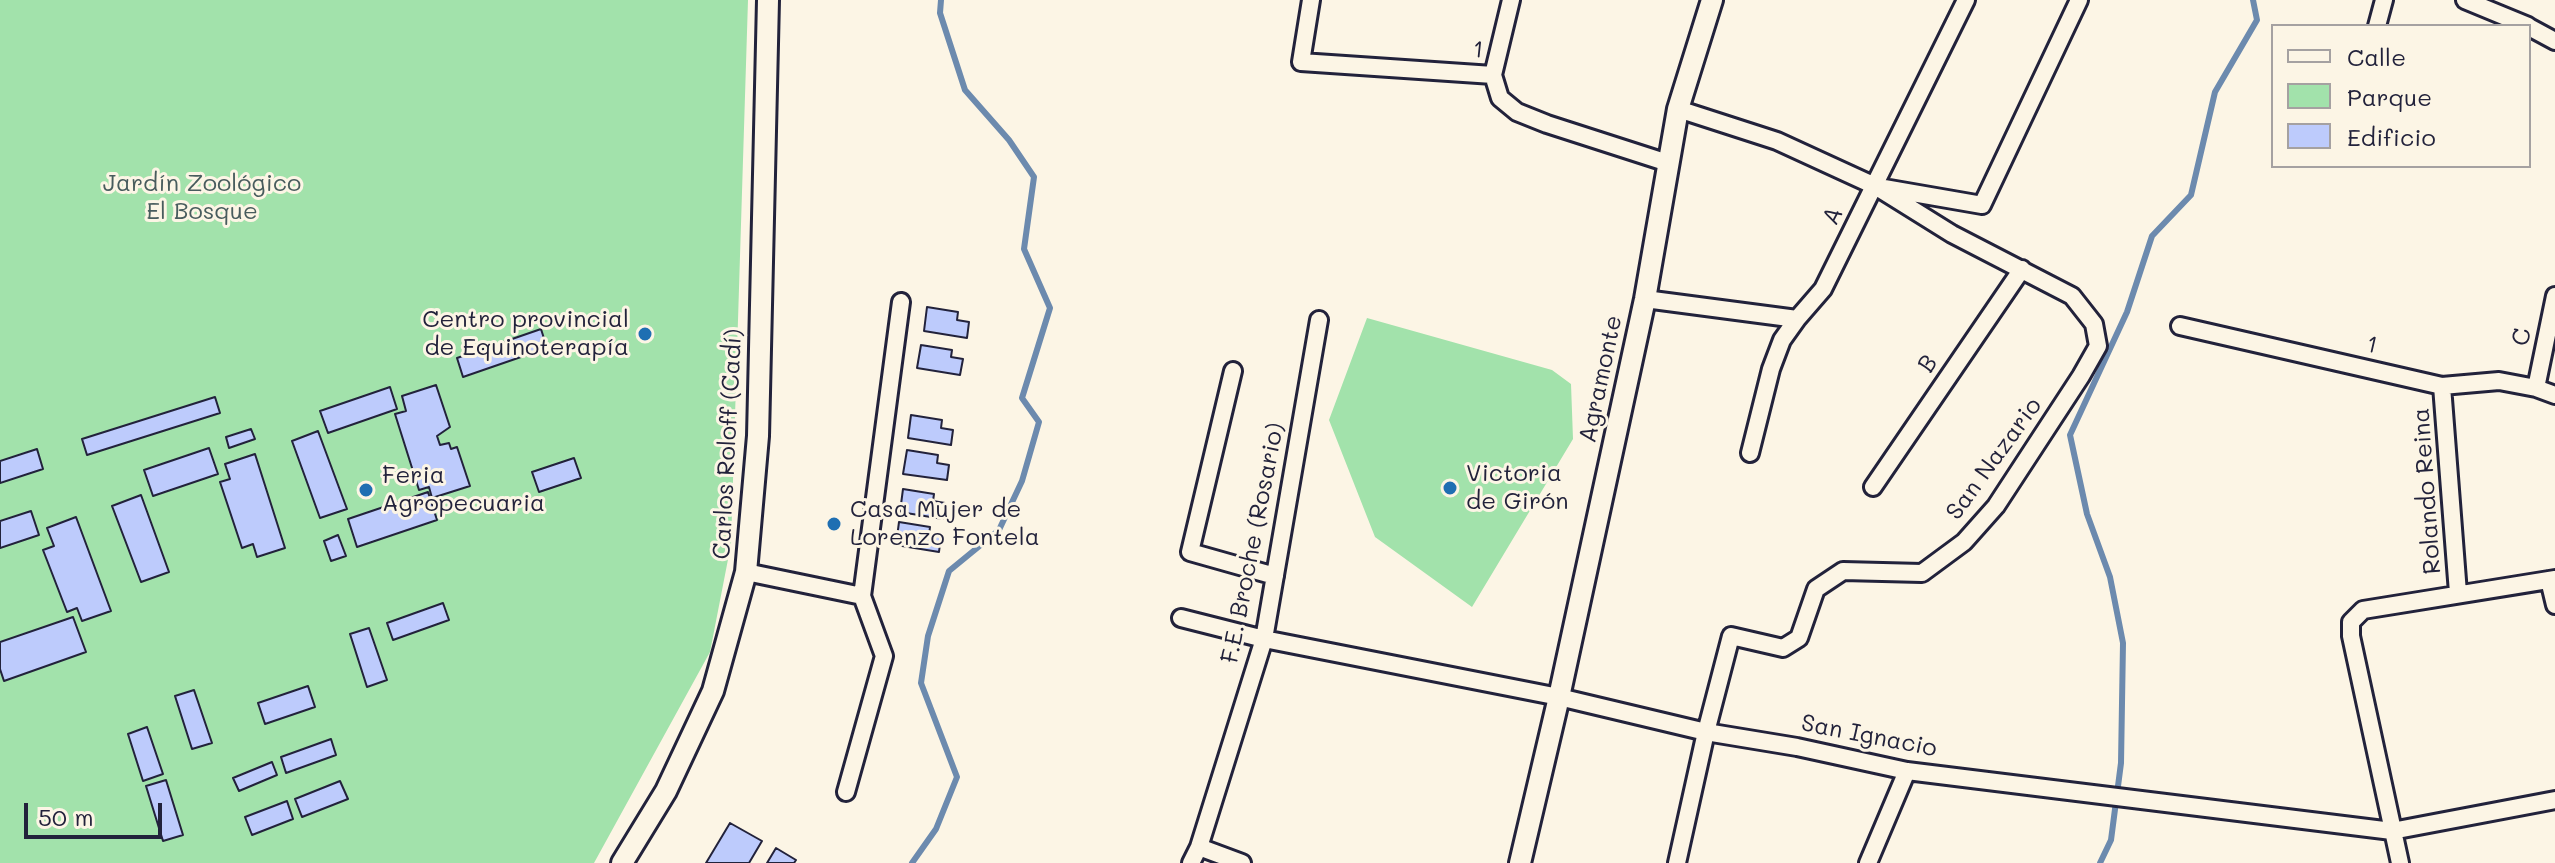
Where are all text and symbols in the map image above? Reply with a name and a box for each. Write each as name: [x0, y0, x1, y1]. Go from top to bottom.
legend: [2271, 24, 2531, 168]
street label: 1: [1471, 35, 1485, 65]
text: Calle: [2347, 41, 2406, 72]
text: Parque: [2347, 81, 2432, 112]
text: Edificio: [2347, 121, 2436, 152]
park label: Jardín Zoológico El Bosque: [103, 170, 301, 226]
street label: A: [1816, 202, 1850, 230]
place label: Centro provincial de Equinoterapía: [422, 306, 629, 362]
street label: Agramonte: [1573, 313, 1629, 445]
marker: Centro provincial de Equinoterapía: [636, 325, 654, 343]
street label: C: [2506, 326, 2538, 348]
street label: Carlos Roloff (Cadí): [708, 328, 748, 560]
street label: 1: [2364, 330, 2380, 360]
street label: B: [1912, 350, 1944, 378]
street label: San Nazario: [1940, 392, 2048, 526]
street label: Rolando Reina: [2407, 407, 2447, 575]
street label: F.E. Broche (Rosario): [1216, 420, 1290, 666]
place label: Victoria de Girón: [1466, 460, 1568, 516]
place label: Feria Agropecuaria: [382, 462, 545, 518]
marker: Victoria de Girón: [1441, 479, 1459, 497]
marker: Feria Agropecuaria: [357, 481, 375, 499]
place label: Casa Mujer de Lorenzo Fontela: [850, 496, 1040, 552]
marker: Casa Mujer de Lorenzo Fontela: [825, 515, 843, 533]
street label: San Ignacio: [1799, 709, 1939, 763]
scale bar: [28, 787, 166, 837]
text: 50 m: [38, 801, 94, 832]

